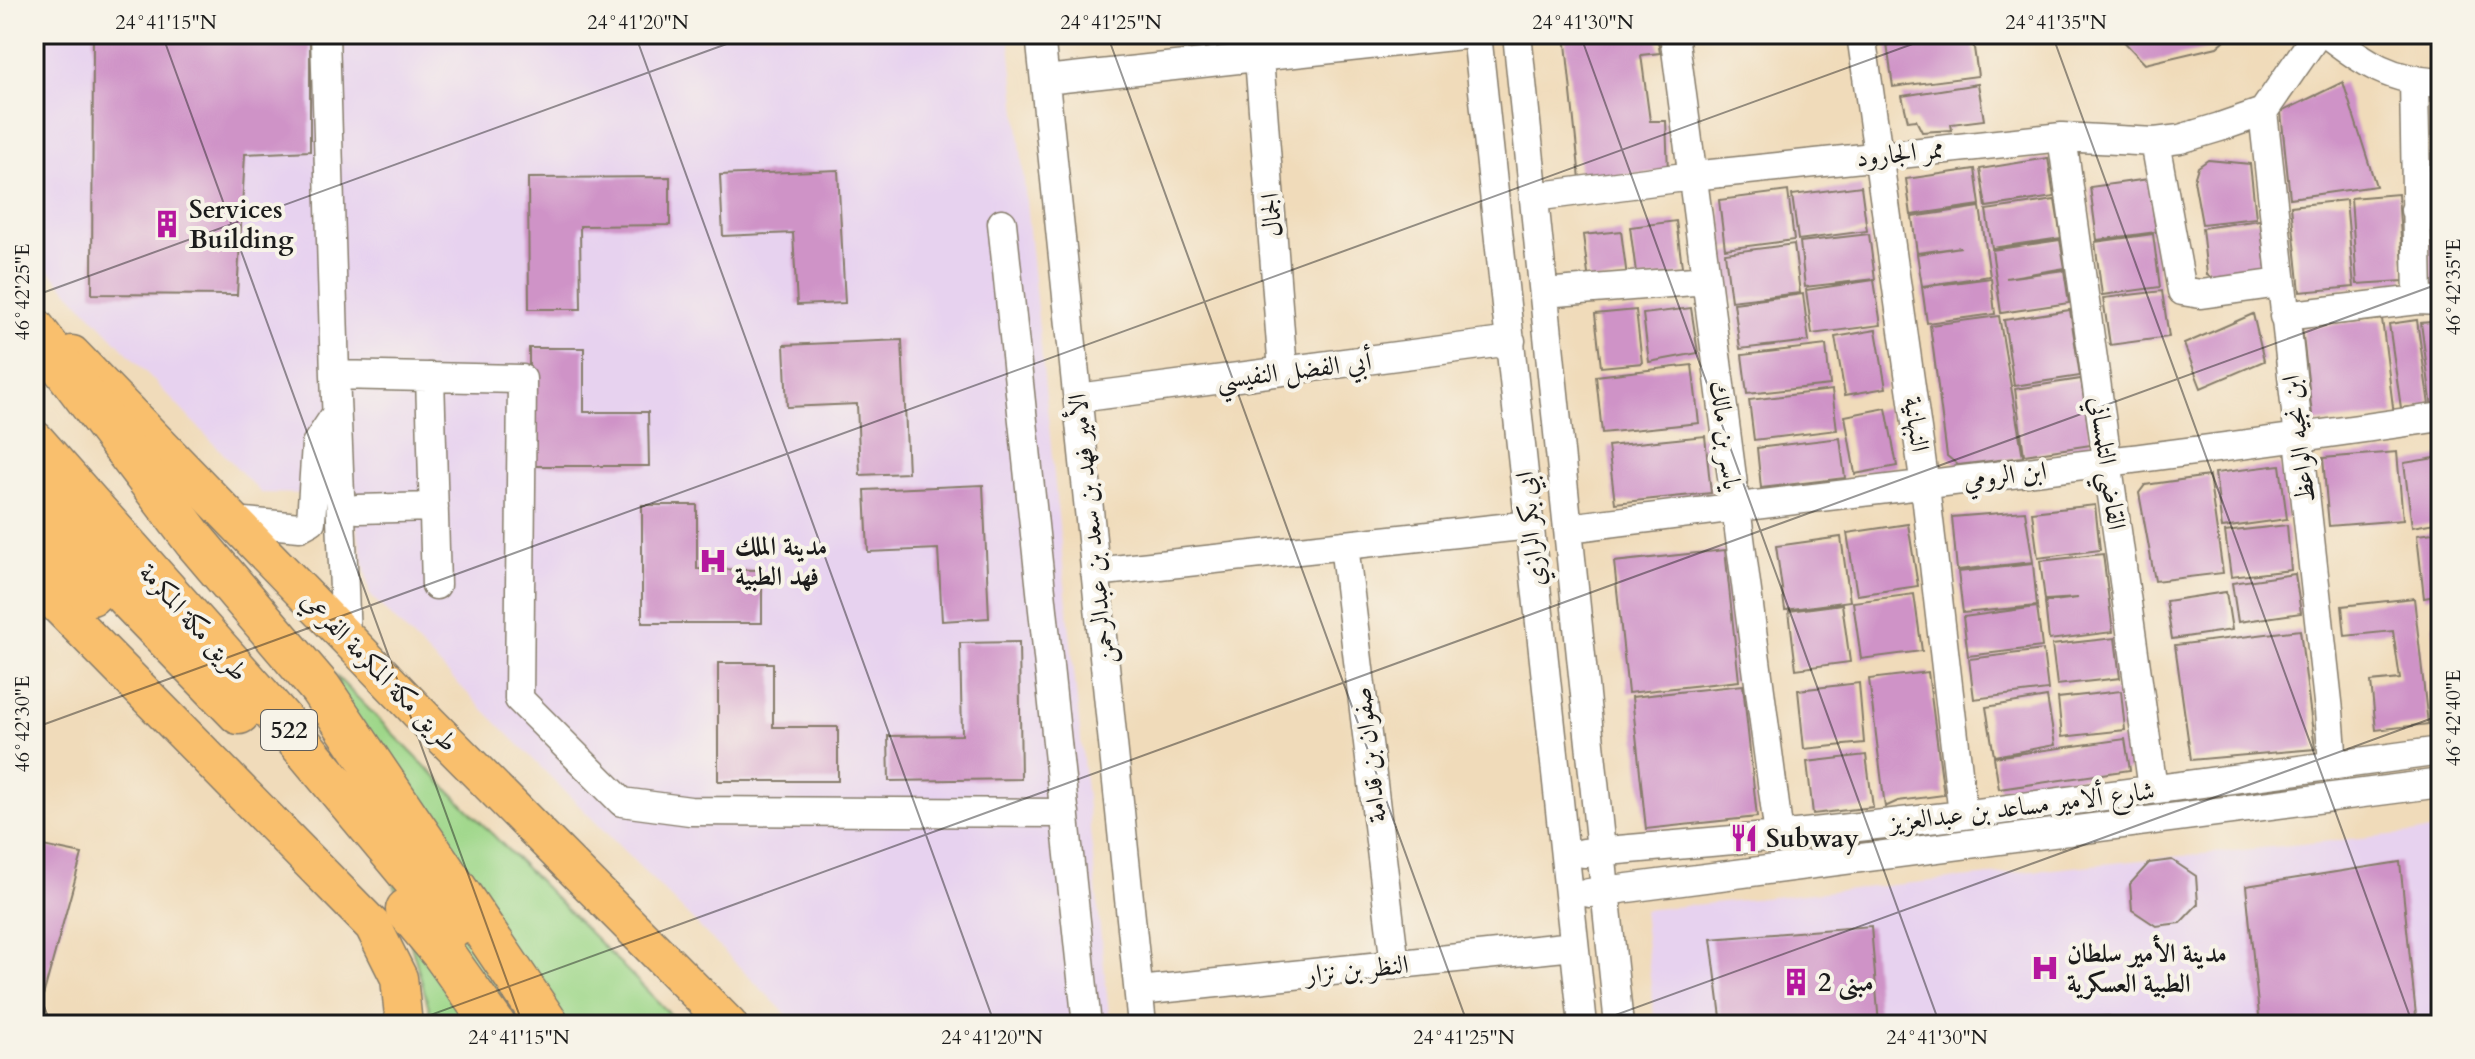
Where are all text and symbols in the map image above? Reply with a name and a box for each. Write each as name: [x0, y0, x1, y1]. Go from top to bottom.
text: 24°41'15"N: [115, 9, 217, 36]
text: 24°41'20"N: [587, 9, 689, 36]
text: 24°41'25"N: [1060, 9, 1162, 36]
text: 24°41'30"N: [1532, 9, 1634, 36]
text: 24°41'35"N: [2005, 9, 2107, 36]
street label: ممر الجارود: [1854, 131, 1946, 176]
place label: Services Building: [189, 192, 294, 257]
street label: الجمال: [1253, 192, 1290, 238]
building icon: Services Building: [152, 209, 182, 239]
text: 46°42'35"E: [2440, 239, 2467, 335]
text: 46°42'25"E: [9, 244, 36, 340]
street label: أبي الفضل النفيسي: [1214, 344, 1374, 403]
street label: ابن نجيه الواعظ: [2273, 373, 2324, 505]
street label: ياسر بن مالك: [1701, 378, 1750, 494]
street label: الأمير فهد بن سعد بن عبدالرحمن: [1059, 392, 1123, 666]
street label: النبهانية: [1895, 394, 1938, 454]
street label: القاضي التلمساني: [2075, 394, 2134, 533]
street label: ابن الرومي: [1961, 453, 2049, 502]
street label: ابي بكر الرازي: [1507, 469, 1558, 588]
place label: مدينة الملك فهد الطبية: [735, 529, 827, 594]
hospital icon: مدينة الملك فهد الطبية: [698, 546, 728, 576]
street label: طريق مكة المكرمة: [131, 556, 256, 689]
street label: طريق مكة المكرمة الفرعي: [291, 583, 466, 762]
text: 46°42'40"E: [2440, 670, 2467, 766]
text: 46°42'30"E: [9, 676, 36, 772]
street label: صفوان بن قدامة: [1344, 685, 1395, 825]
road number: 522: [261, 710, 317, 750]
street label: شارع ألامير مساعد بن عبدالعزيز: [1884, 773, 2157, 844]
place label: Subway: [1766, 821, 1859, 856]
restaurant icon: Subway: [1729, 823, 1759, 853]
place label: مدينة الأمير سلطان الطبية العسكرية: [2067, 934, 2227, 1001]
street label: النظر بن نزار: [1301, 947, 1410, 993]
hospital icon: مدينة الأمير سلطان الطبية العسكرية: [2030, 953, 2060, 983]
place label: مبنى 2: [1818, 965, 1874, 1001]
building icon: مبنى 2: [1781, 967, 1811, 997]
text: 24°41'15"N: [468, 1024, 570, 1051]
text: 24°41'20"N: [941, 1024, 1043, 1051]
text: 24°41'25"N: [1413, 1024, 1515, 1051]
text: 24°41'30"N: [1886, 1024, 1988, 1051]

